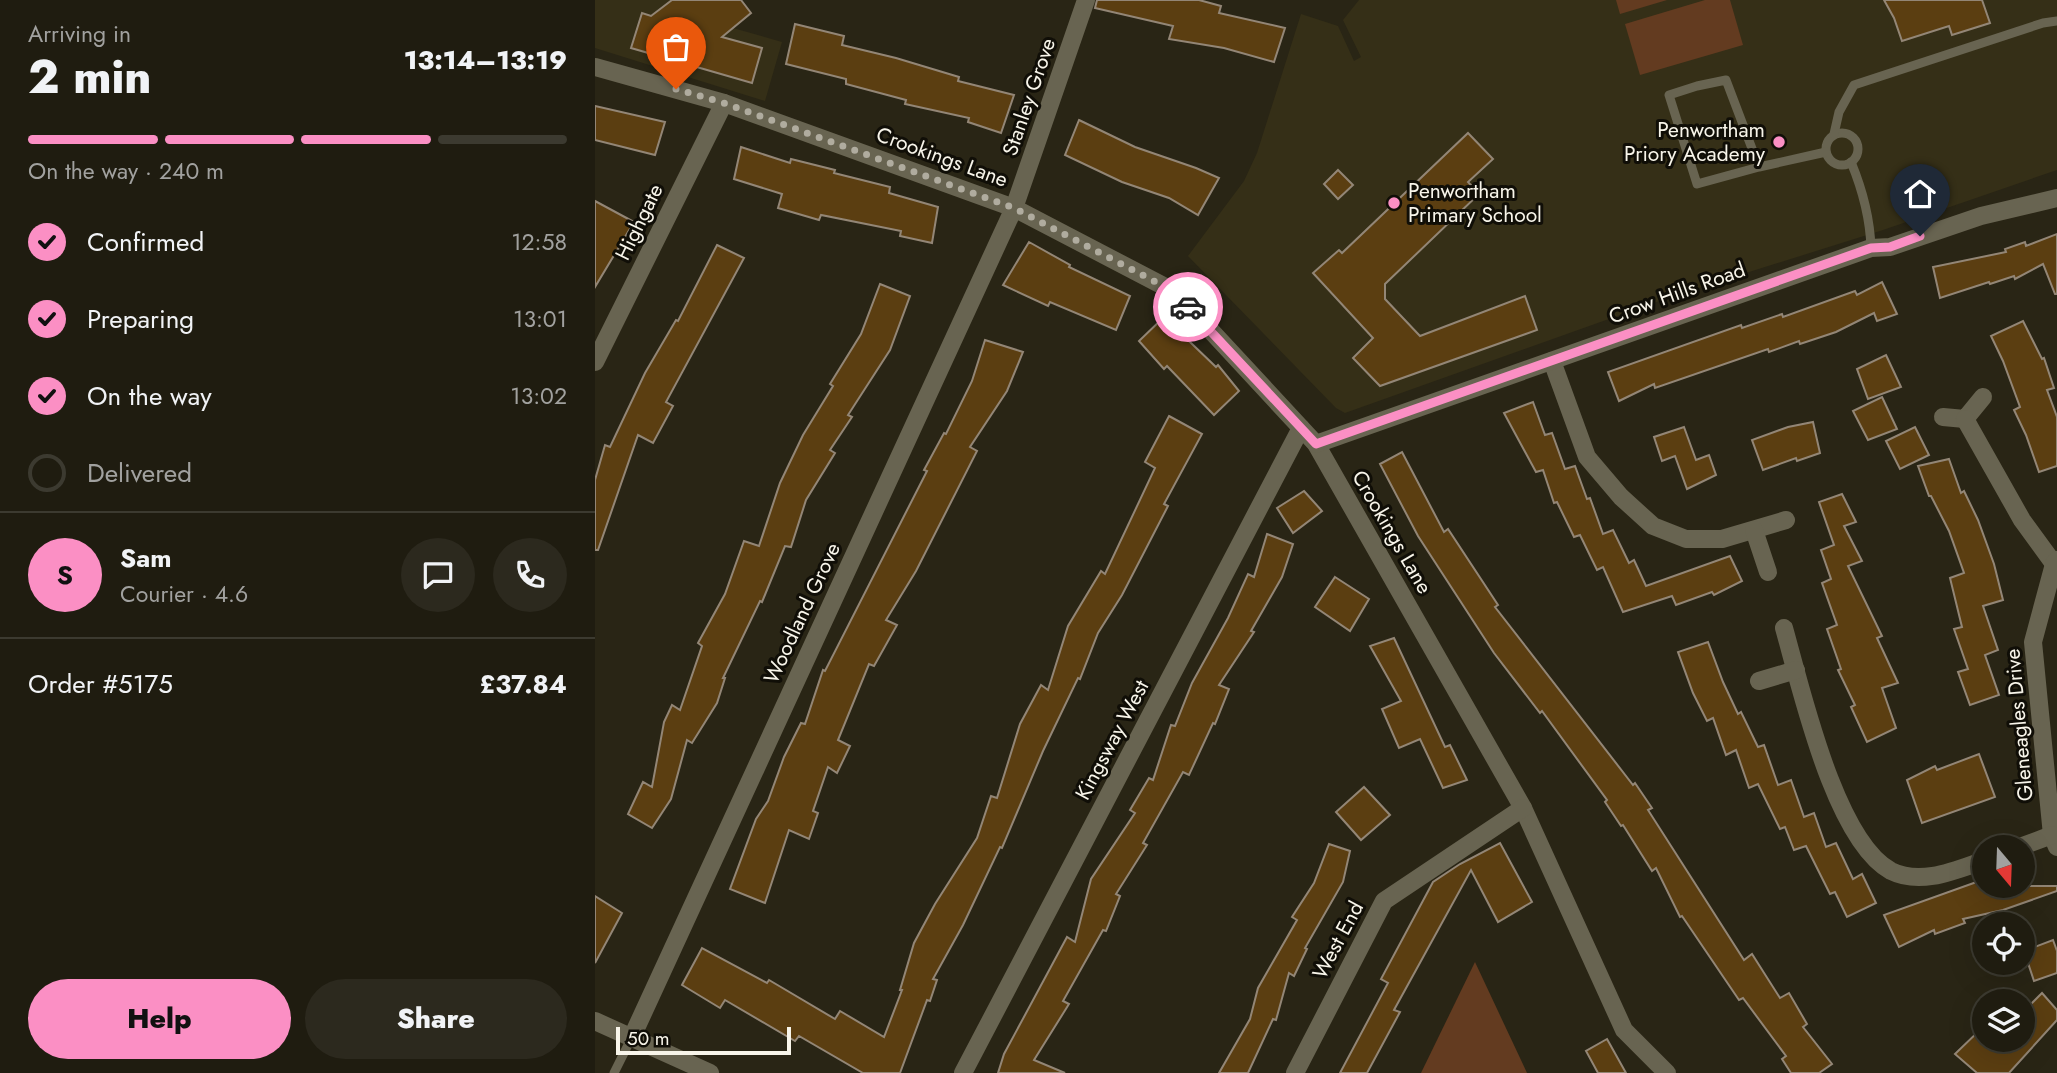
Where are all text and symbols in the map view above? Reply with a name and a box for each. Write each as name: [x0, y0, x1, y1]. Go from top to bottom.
text: Arriving in: [28, 17, 131, 51]
pin: [646, 17, 706, 89]
icon: bag: [657, 28, 695, 66]
street label: Stanley Grove: [995, 34, 1063, 160]
text: 13:14–13:19: [404, 41, 567, 79]
text: 2 min: [28, 44, 152, 110]
place label: Penwortham Priory Academy: [1624, 115, 1766, 169]
street label: Crookings Lane: [872, 119, 1012, 195]
marker: Penwortham Priory Academy: [1771, 134, 1787, 150]
text: On the way · 240 m: [28, 154, 224, 188]
pin: [1890, 164, 1950, 236]
icon: home: [1901, 175, 1939, 213]
place label: Penwortham Primary School: [1408, 176, 1542, 230]
street label: Highgate: [608, 179, 670, 265]
marker: Penwortham Primary School: [1386, 195, 1402, 211]
icon: check: [28, 223, 66, 261]
text: Confirmed: [87, 223, 204, 261]
text: 12:58: [511, 225, 567, 259]
street label: Crow Hills Road: [1605, 254, 1749, 332]
courier: [1153, 272, 1223, 342]
icon: car: [1169, 288, 1207, 326]
icon: check: [28, 300, 66, 338]
text: Preparing: [87, 300, 194, 338]
text: 13:01: [513, 302, 567, 336]
icon: check: [28, 377, 66, 415]
text: On the way: [87, 377, 212, 415]
text: 13:02: [510, 379, 567, 413]
text: Delivered: [87, 454, 192, 492]
street label: Crookings Lane: [1344, 465, 1440, 599]
street label: Woodland Grove: [756, 537, 848, 688]
button: chat: [401, 538, 475, 612]
button: phone: [493, 538, 567, 612]
text: Sam: [120, 539, 172, 577]
text: S: [57, 556, 73, 594]
text: Courier · 4.6: [120, 577, 248, 611]
street label: Gleneagles Drive: [1997, 647, 2041, 802]
text: Order #5175: [28, 665, 173, 703]
text: £37.84: [479, 665, 567, 703]
street label: Kingsway West: [1068, 675, 1156, 805]
north arrow: [1972, 835, 2035, 898]
map controls: [1972, 835, 2035, 1052]
street label: West End: [1305, 896, 1371, 984]
button: locate: [1972, 912, 2035, 975]
button: Help: [28, 979, 291, 1059]
button: Share: [305, 979, 567, 1059]
button: layers: [1972, 989, 2035, 1052]
scale bar: [616, 1024, 791, 1056]
text: 50 m: [627, 1025, 670, 1052]

